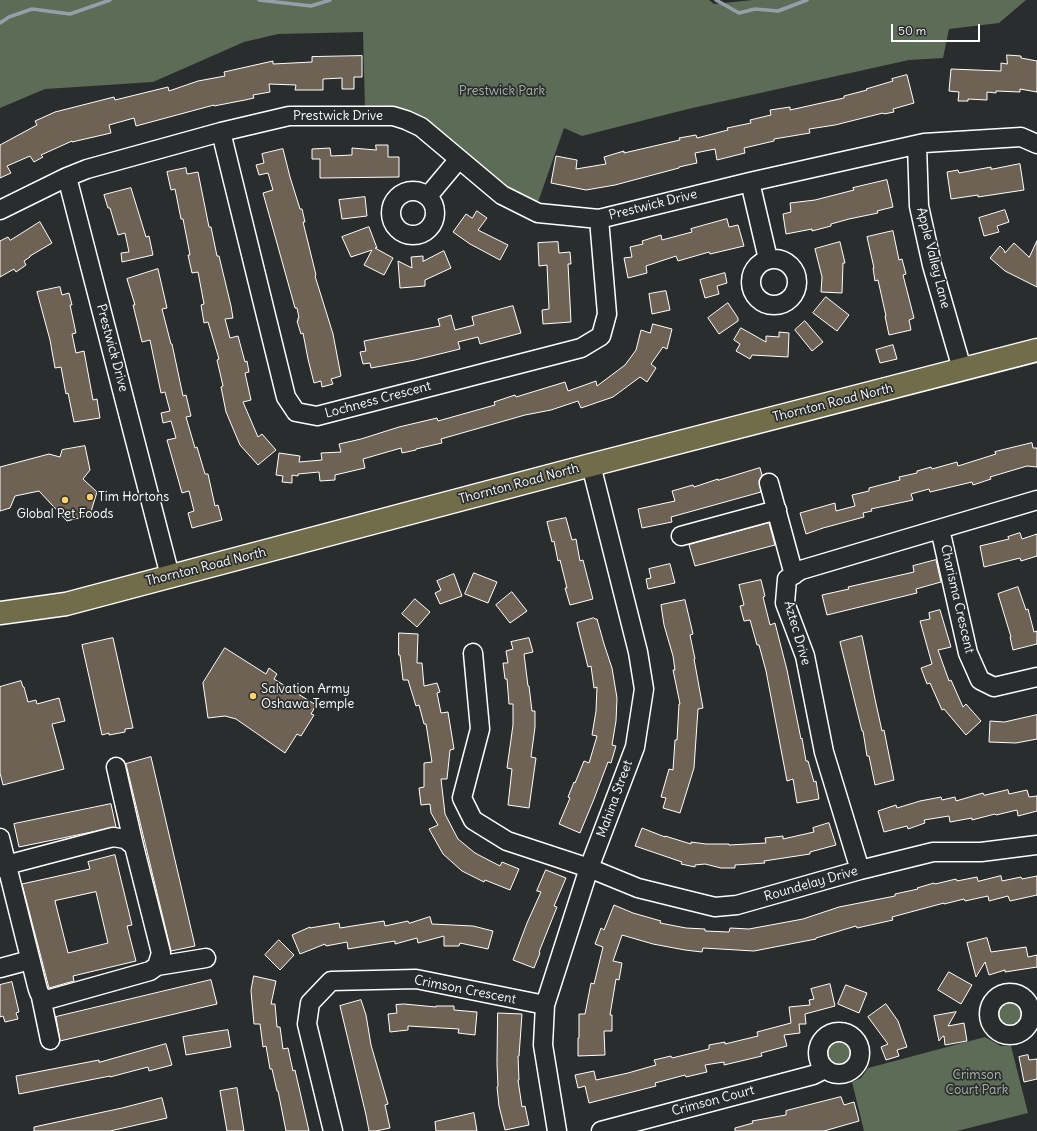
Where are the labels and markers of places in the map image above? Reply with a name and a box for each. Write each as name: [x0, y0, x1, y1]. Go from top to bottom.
place label: Tim Hortons: [98, 489, 169, 505]
marker: Tim Hortons: [85, 492, 95, 502]
marker: Global Pet Foods: [60, 495, 70, 505]
place label: Global Pet Foods: [17, 506, 113, 522]
place label: Salvation Army Oshawa Temple: [261, 681, 354, 712]
marker: Salvation Army Oshawa Temple: [248, 691, 258, 701]

